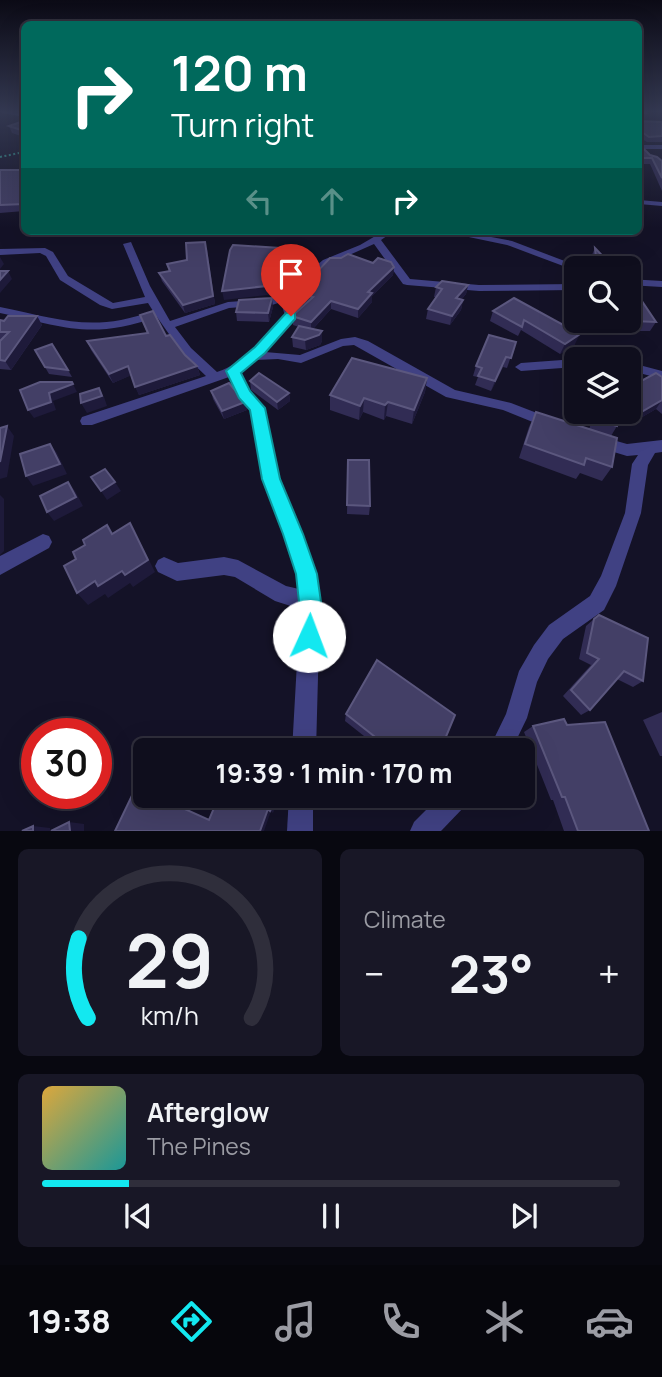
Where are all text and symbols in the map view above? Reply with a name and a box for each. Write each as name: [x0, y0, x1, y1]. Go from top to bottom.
text: 120 m: [171, 39, 308, 106]
icon: right: [56, 49, 147, 140]
text: Turn right: [171, 103, 314, 147]
icon: left: [240, 182, 278, 220]
icon: ahead: [313, 182, 351, 220]
icon: right: [386, 182, 424, 220]
pin: [261, 244, 321, 316]
icon: arrive: [272, 255, 310, 293]
map controls: [564, 256, 641, 424]
button: search: [564, 256, 641, 333]
button: layers: [564, 347, 641, 424]
position arrow: [272, 599, 346, 673]
speed limit sign: 30: [21, 718, 112, 809]
text: 19:39 · 1 min · 170 m: [216, 755, 452, 791]
text: Climate: [364, 903, 446, 935]
text: 29: [126, 911, 214, 1011]
text: 23°: [449, 938, 534, 1009]
text: −: [364, 947, 385, 999]
text: +: [598, 947, 620, 999]
text: km/h: [141, 998, 199, 1033]
text: Afterglow: [147, 1094, 269, 1130]
text: The Pines: [147, 1130, 251, 1162]
icon: previous: [119, 1197, 157, 1235]
icon: pause: [312, 1197, 350, 1235]
icon: next: [505, 1197, 543, 1235]
icon: directions: [167, 1297, 216, 1346]
icon: music: [271, 1297, 320, 1346]
icon: phone: [376, 1297, 425, 1346]
icon: climate: [480, 1297, 529, 1346]
icon: car: [585, 1297, 634, 1346]
text: 19:38: [28, 1299, 111, 1343]

